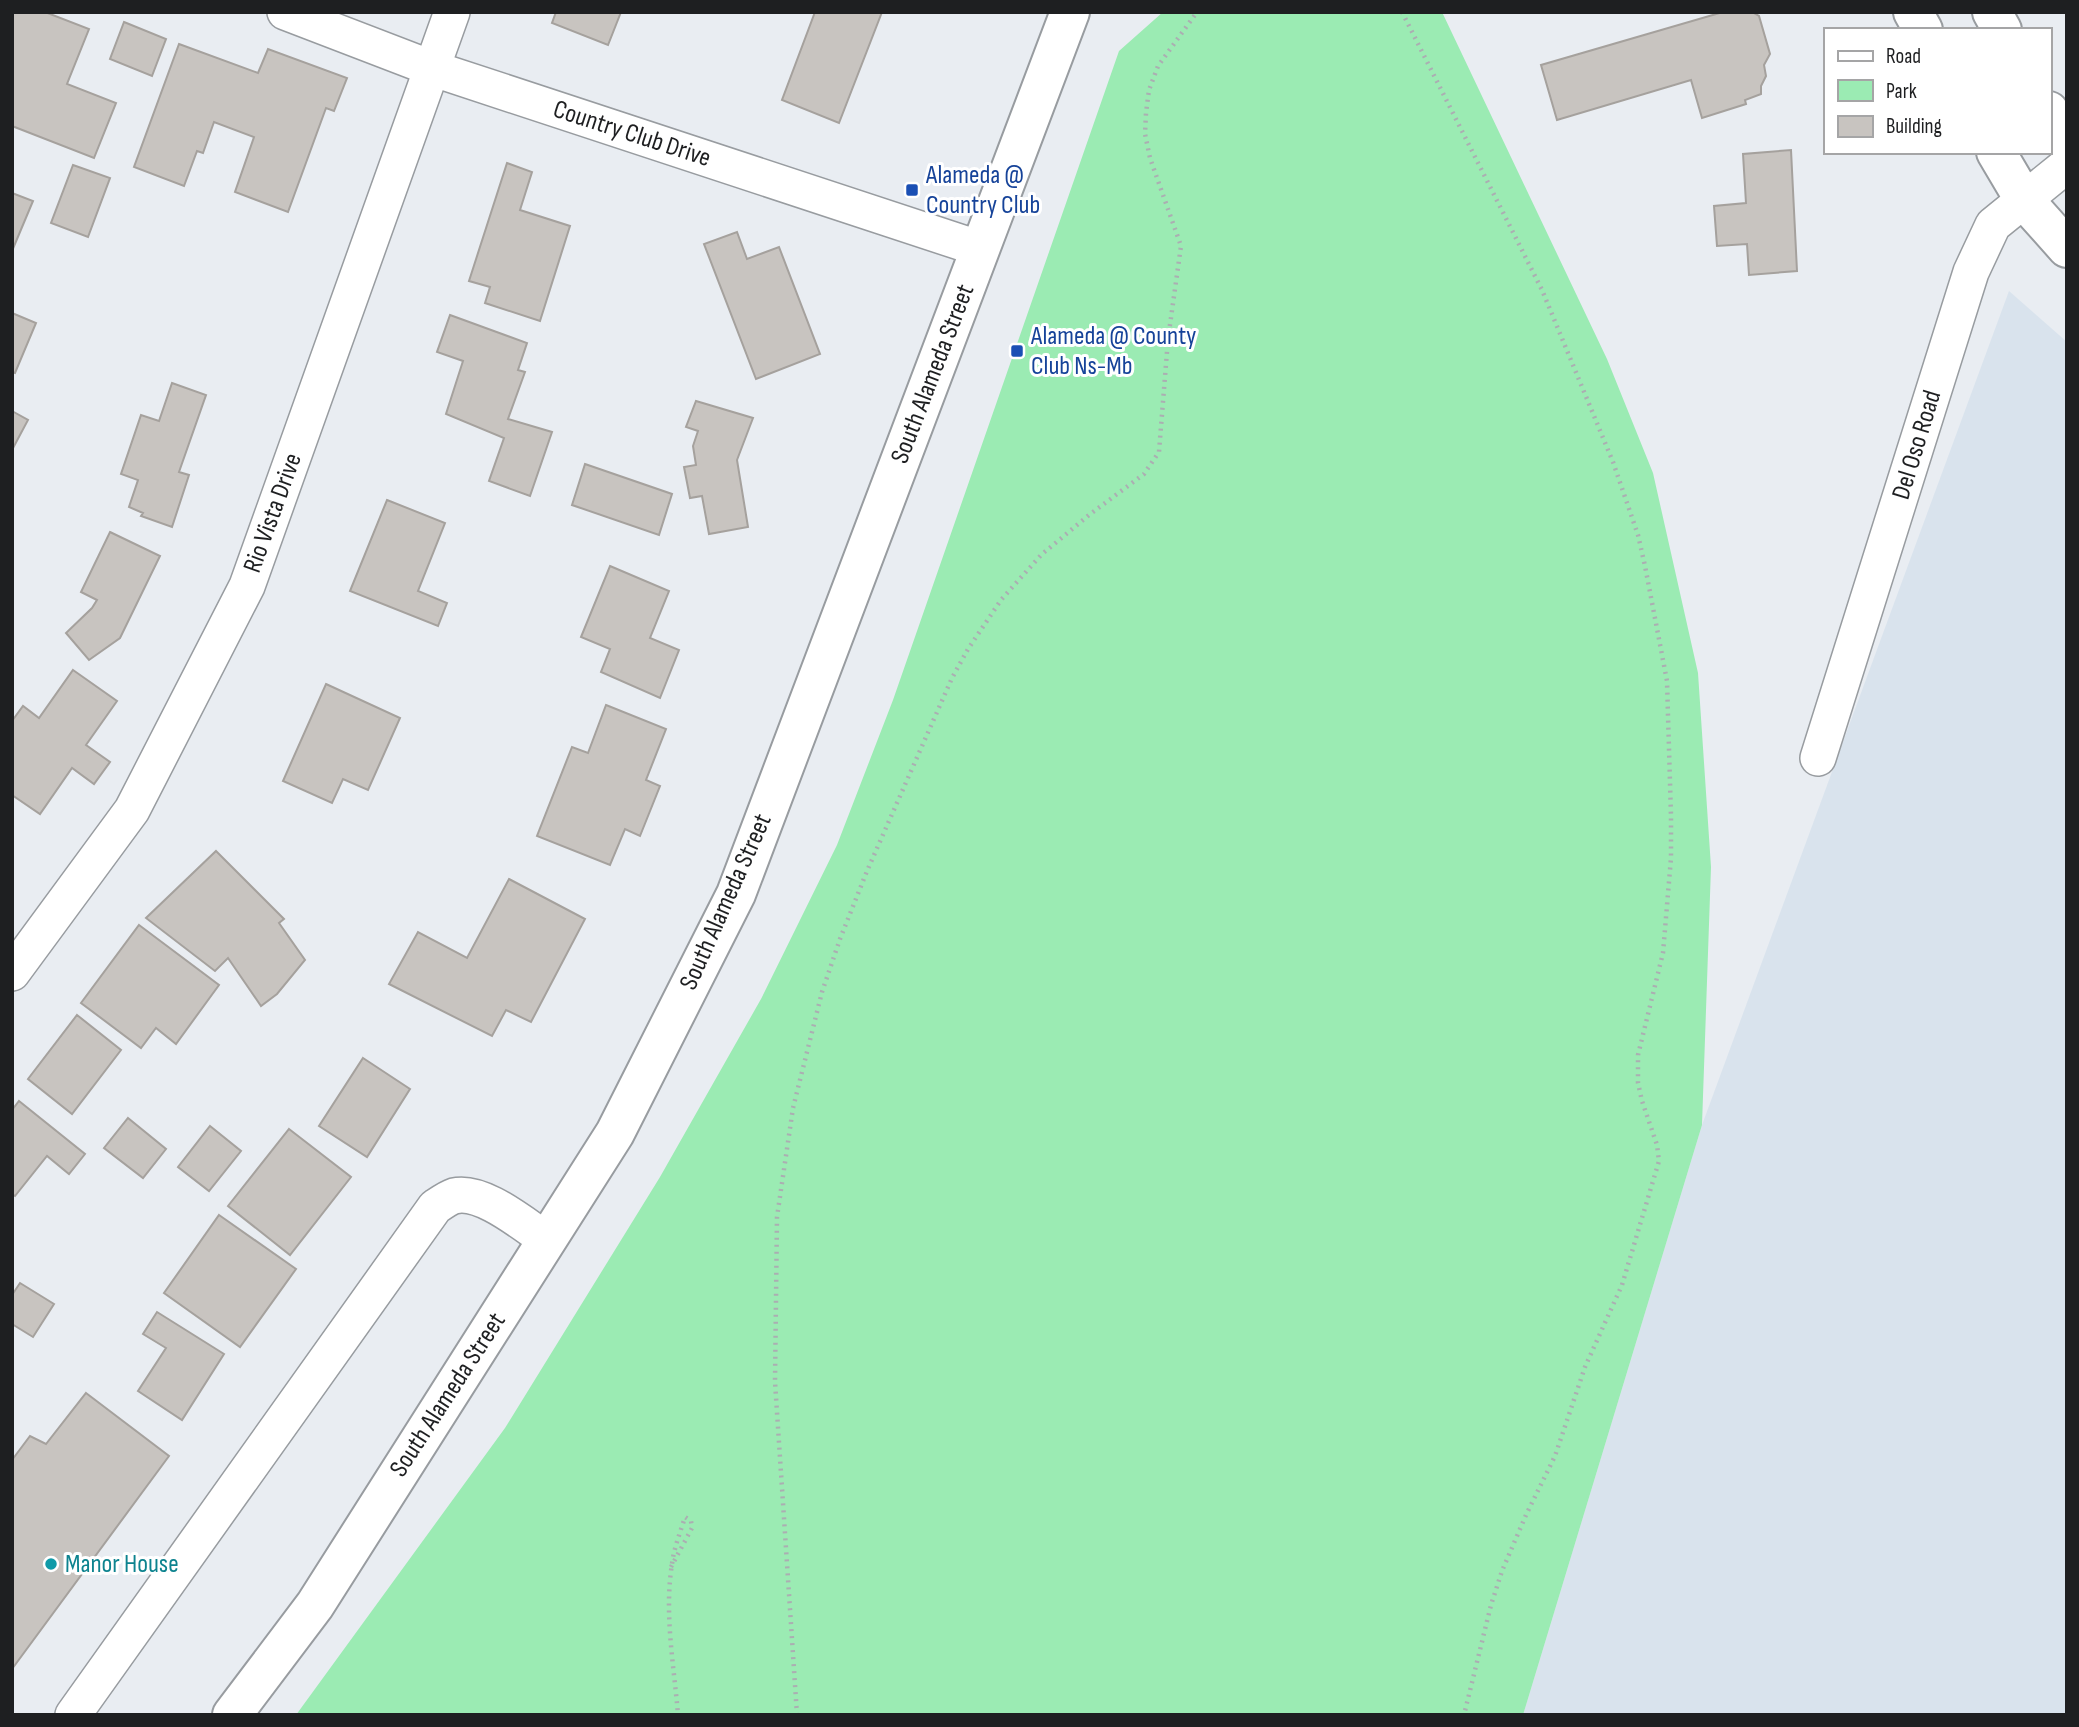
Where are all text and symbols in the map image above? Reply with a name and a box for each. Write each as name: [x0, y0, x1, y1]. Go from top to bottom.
legend: [1824, 28, 2051, 154]
text: Road: [1886, 44, 1921, 69]
text: Park: [1886, 79, 1917, 104]
street label: Country Club Drive: [549, 94, 715, 174]
text: Building: [1886, 114, 1942, 139]
place label: Alameda @ Country Club: [925, 160, 1040, 221]
marker: Alameda @ Country Club: [904, 182, 920, 198]
street label: South Alameda Street: [885, 280, 981, 468]
place label: Alameda @ County Club Ns-Mb: [1030, 321, 1196, 382]
marker: Alameda @ County Club Ns-Mb: [1009, 343, 1025, 359]
street label: Del Oso Road: [1886, 387, 1948, 503]
street label: Rio Vista Drive: [237, 449, 309, 577]
street label: South Alameda Street: [673, 809, 779, 995]
street label: South Alameda Street: [383, 1307, 513, 1483]
place label: Manor House: [65, 1549, 179, 1580]
marker: Manor House: [43, 1556, 59, 1572]

